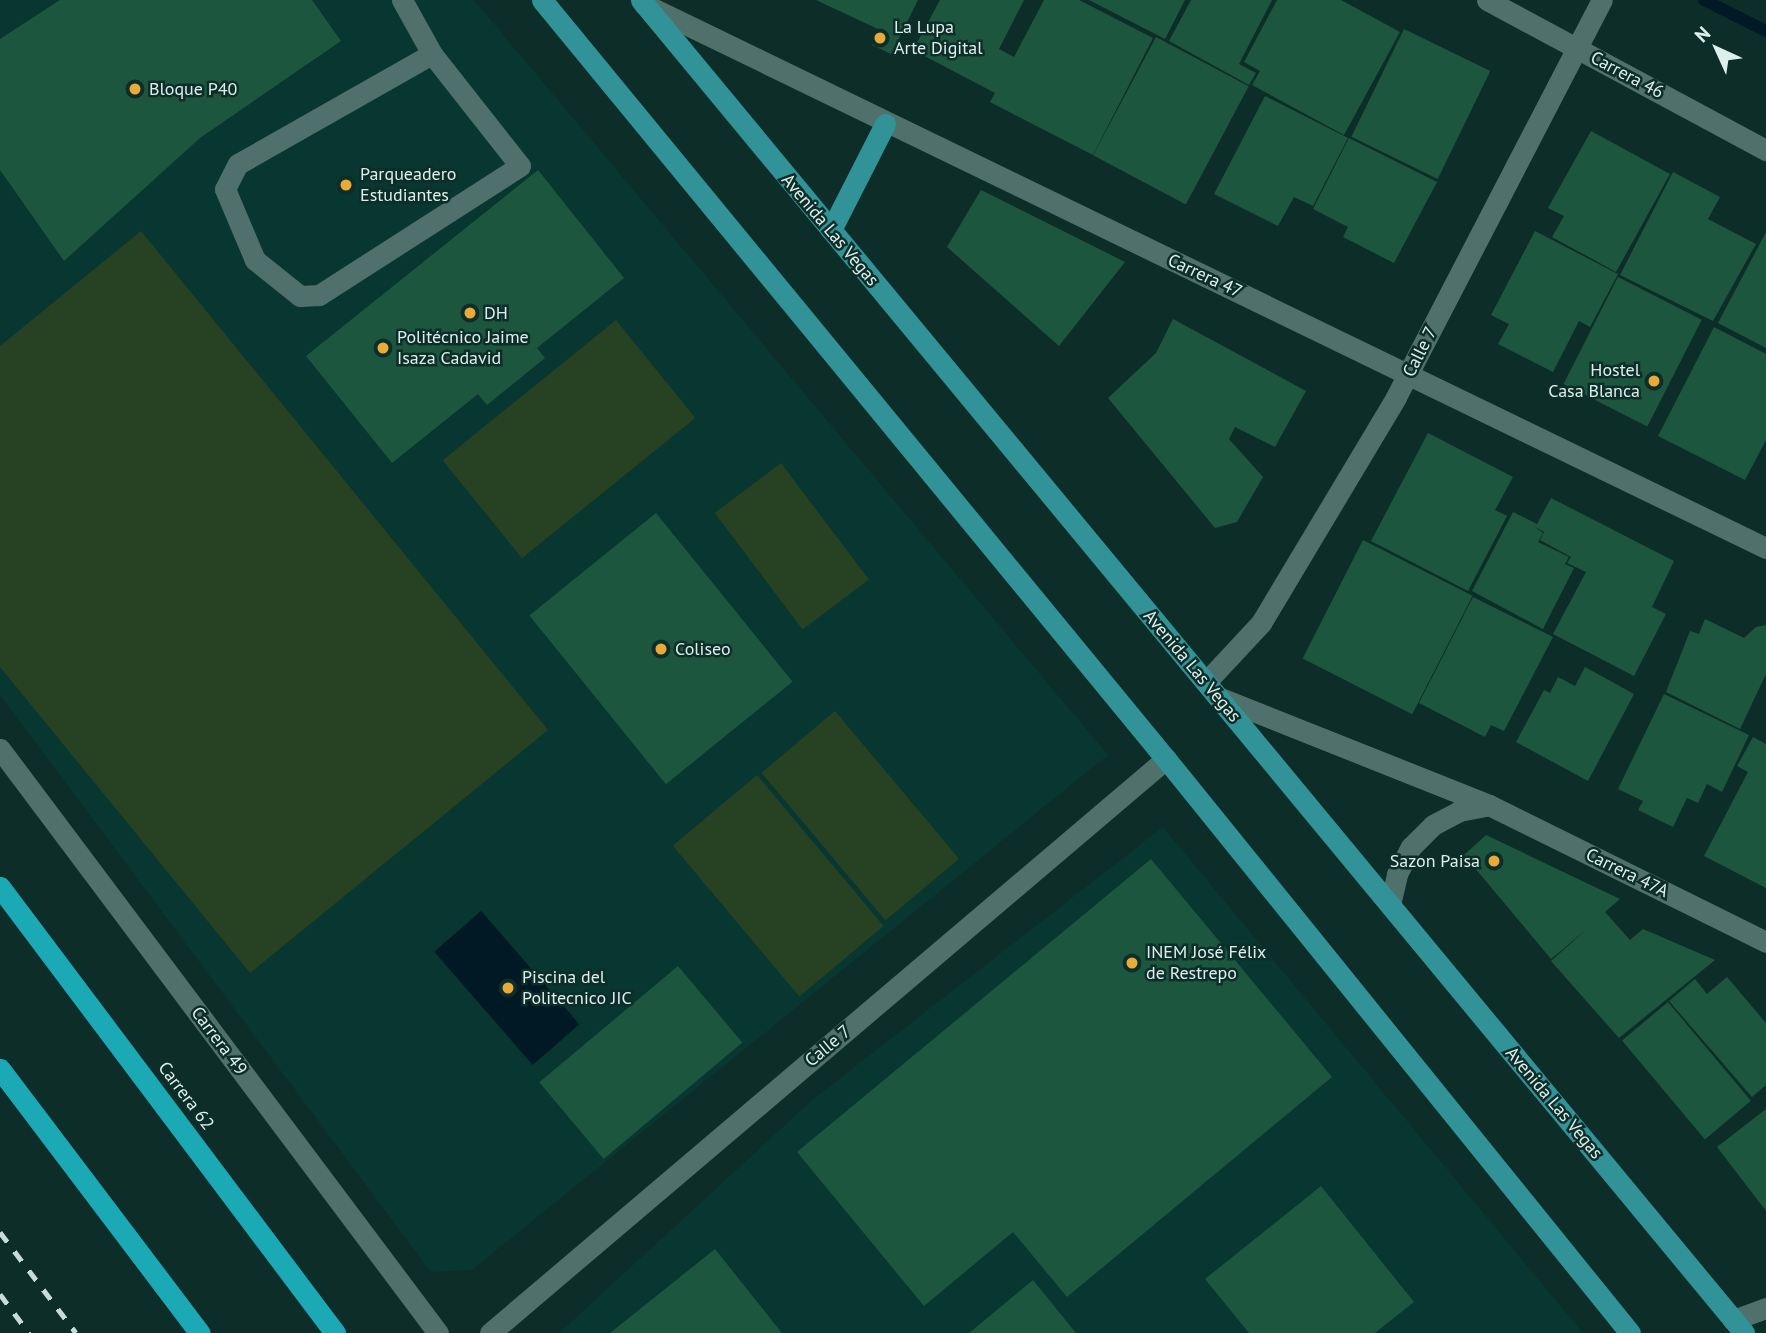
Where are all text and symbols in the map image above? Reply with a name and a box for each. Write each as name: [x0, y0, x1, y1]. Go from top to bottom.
north arrow: [1682, 14, 1752, 84]
place label: La Lupa Arte Digital: [894, 17, 982, 60]
text: N: [1689, 21, 1715, 47]
marker: La Lupa Arte Digital: [872, 30, 888, 46]
street label: Carrera 46: [1587, 47, 1667, 103]
place label: Bloque P40: [149, 78, 237, 100]
marker: Bloque P40: [127, 81, 143, 97]
place label: Parqueadero Estudiantes: [360, 164, 457, 206]
street label: Avenida Las Vegas: [777, 169, 883, 291]
marker: Parqueadero Estudiantes: [338, 177, 354, 193]
street label: Carrera 47: [1164, 249, 1246, 303]
place label: DH: [484, 302, 508, 324]
marker: DH: [462, 305, 478, 321]
street label: Calle 7: [1398, 323, 1442, 381]
place label: Politécnico Jaime Isaza Cadavid: [397, 327, 529, 370]
marker: Politécnico Jaime Isaza Cadavid: [375, 340, 391, 356]
place label: Hostel Casa Blanca: [1548, 360, 1640, 402]
marker: Hostel Casa Blanca: [1646, 373, 1662, 389]
street label: Avenida Las Vegas: [1139, 605, 1245, 727]
place label: Coliseo: [675, 638, 731, 660]
marker: Coliseo: [653, 641, 669, 657]
street label: Carrera 47A: [1582, 844, 1672, 902]
place label: Sazon Paisa: [1390, 850, 1480, 872]
marker: Sazon Paisa: [1486, 853, 1502, 869]
place label: INEM José Félix de Restrepo: [1146, 942, 1266, 984]
marker: INEM José Félix de Restrepo: [1124, 955, 1140, 971]
place label: Piscina del Politecnico JIC: [522, 967, 632, 1010]
marker: Piscina del Politecnico JIC: [500, 980, 516, 996]
street label: Carrera 49: [186, 1003, 252, 1079]
street label: Calle 7: [801, 1021, 855, 1071]
street label: Avenida Las Vegas: [1501, 1042, 1607, 1164]
street label: Carrera 62: [153, 1058, 219, 1134]

